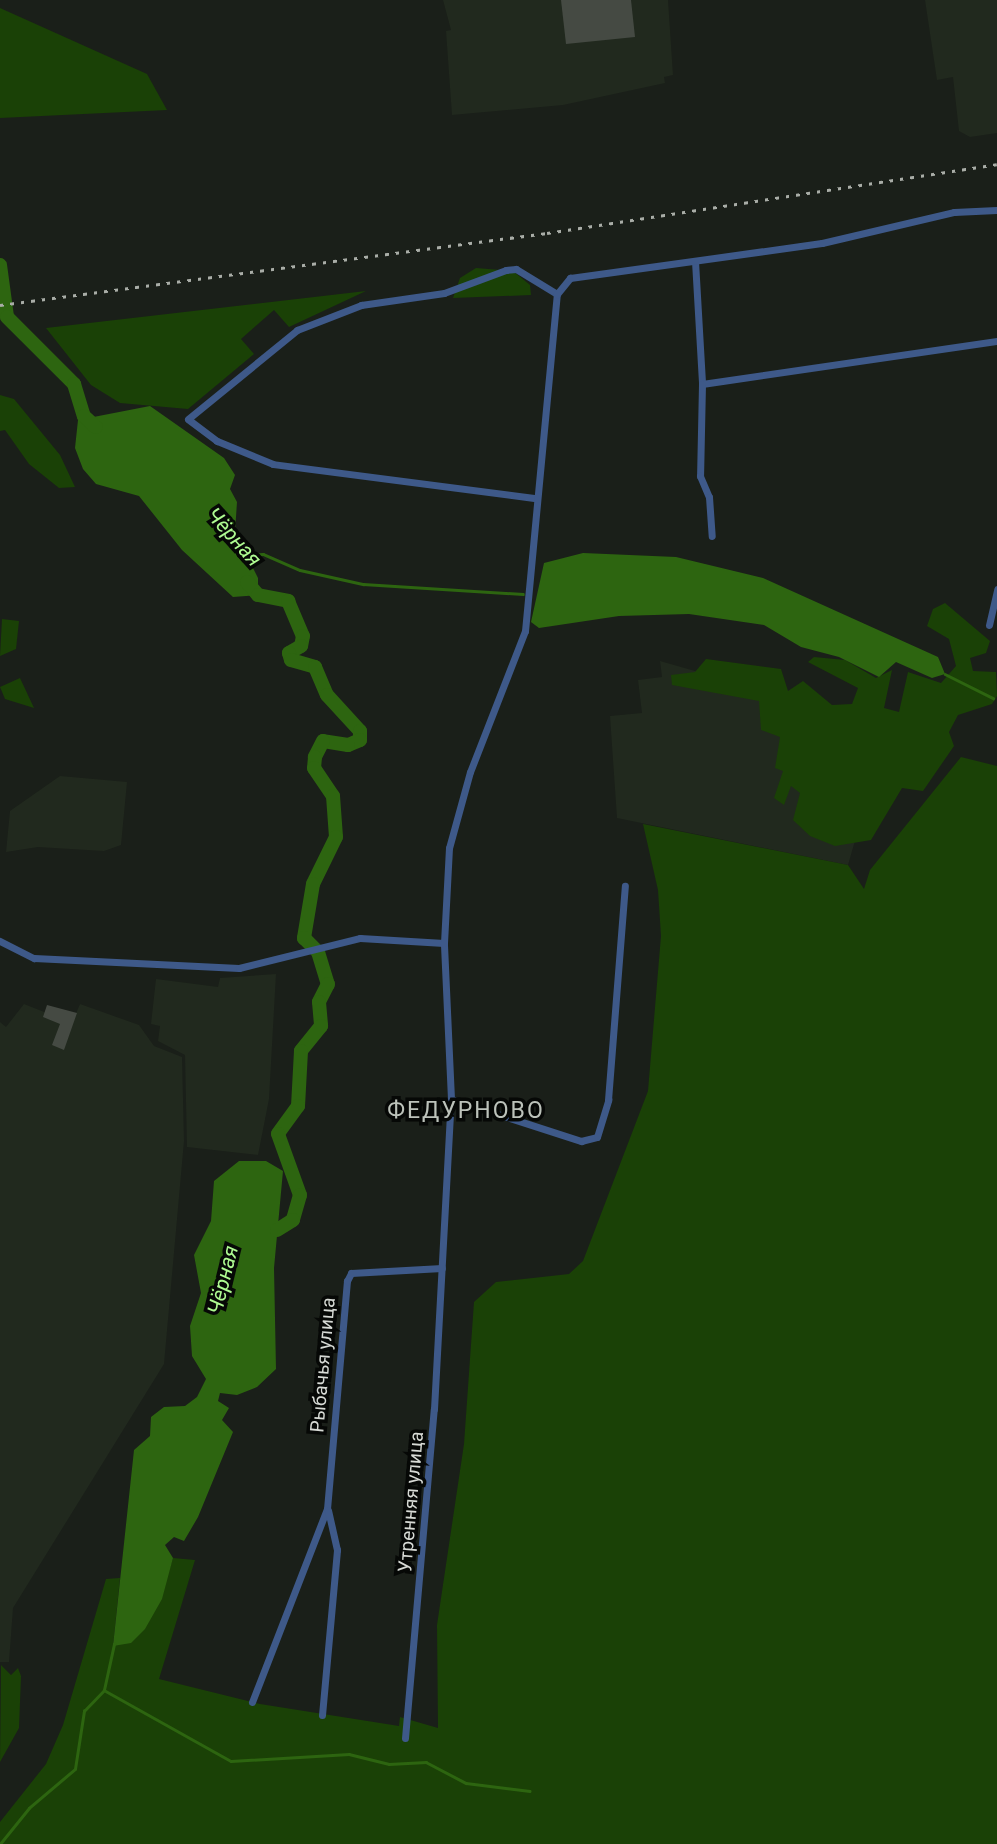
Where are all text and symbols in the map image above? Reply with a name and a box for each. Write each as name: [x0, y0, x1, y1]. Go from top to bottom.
water label: Чёрная: [201, 502, 267, 572]
district label: ФЕДУРНОВО: [388, 1097, 544, 1125]
water label: Чёрная: [202, 1243, 244, 1317]
street label: Рыбачья улица: [306, 1296, 340, 1434]
street label: Утренняя улица: [393, 1431, 429, 1573]

